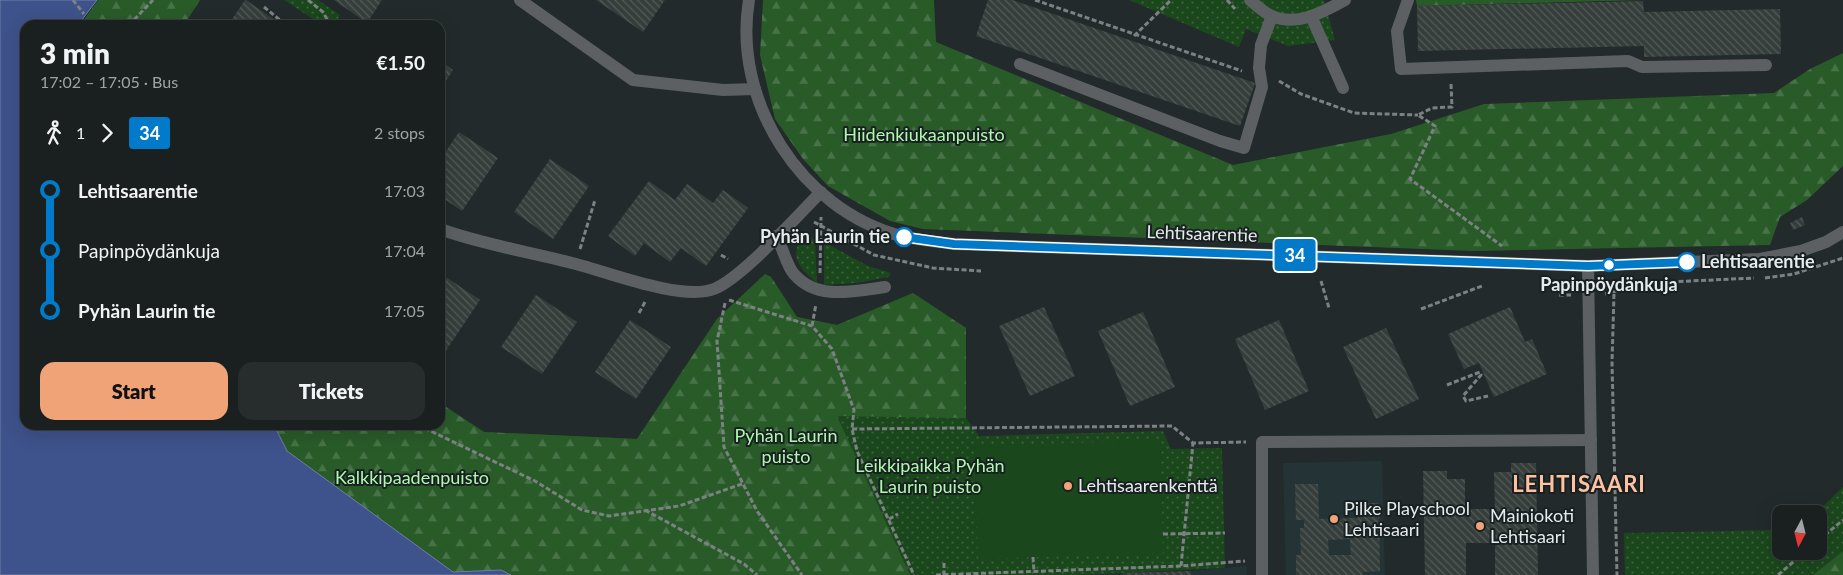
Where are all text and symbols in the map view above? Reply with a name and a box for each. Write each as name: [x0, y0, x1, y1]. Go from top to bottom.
text: 3 min: [40, 36, 110, 70]
text: €1.50: [376, 51, 425, 74]
text: 17:02 – 17:05 · Bus: [40, 72, 178, 91]
icon: walk: [40, 119, 68, 147]
icon: forward: [93, 119, 121, 147]
text: 34: [139, 122, 160, 144]
text: 1: [76, 123, 85, 142]
text: 2 stops: [374, 123, 425, 142]
park label: Hiidenkiukaanpuisto: [843, 123, 1005, 145]
text: Lehtisaarentie: [78, 179, 198, 202]
text: 17:03: [384, 181, 425, 200]
street label: Lehtisaarentie: [1146, 220, 1258, 246]
place label: Pyhän Laurin tie: [760, 225, 890, 247]
marker: Pyhän Laurin tie: [894, 227, 914, 247]
text: Papinpöydänkuja: [78, 239, 220, 262]
line badge: 34: [1272, 239, 1318, 271]
text: 17:04: [384, 241, 425, 260]
text: 34: [1285, 244, 1305, 266]
place label: Lehtisaarentie: [1701, 250, 1815, 272]
marker: Lehtisaarentie: [1677, 252, 1697, 272]
marker: Papinpöydänkuja: [1602, 258, 1616, 272]
place label: Papinpöydänkuja: [1540, 273, 1678, 295]
text: Pyhän Laurin tie: [78, 299, 215, 322]
text: 17:05: [384, 301, 425, 320]
button: Start: [40, 362, 228, 420]
button: Tickets: [238, 362, 425, 420]
park label: Pyhän Laurin puisto: [735, 424, 837, 467]
park label: Leikkipaikka Pyhän Laurin puisto: [855, 454, 1005, 497]
park label: Kalkkipaadenpuisto: [335, 466, 489, 488]
district label: LEHTISAARI: [1512, 470, 1646, 497]
place label: Lehtisaarenkenttä: [1078, 474, 1218, 496]
marker: Lehtisaarenkenttä: [1062, 480, 1074, 492]
place label: Pilke Playschool Lehtisaari: [1344, 497, 1470, 540]
place label: Mainiokoti Lehtisaari: [1490, 504, 1574, 547]
north arrow: [1772, 505, 1828, 560]
map controls: [1772, 505, 1827, 560]
marker: Pilke Playschool Lehtisaari: [1328, 513, 1340, 525]
marker: Mainiokoti Lehtisaari: [1474, 520, 1486, 532]

